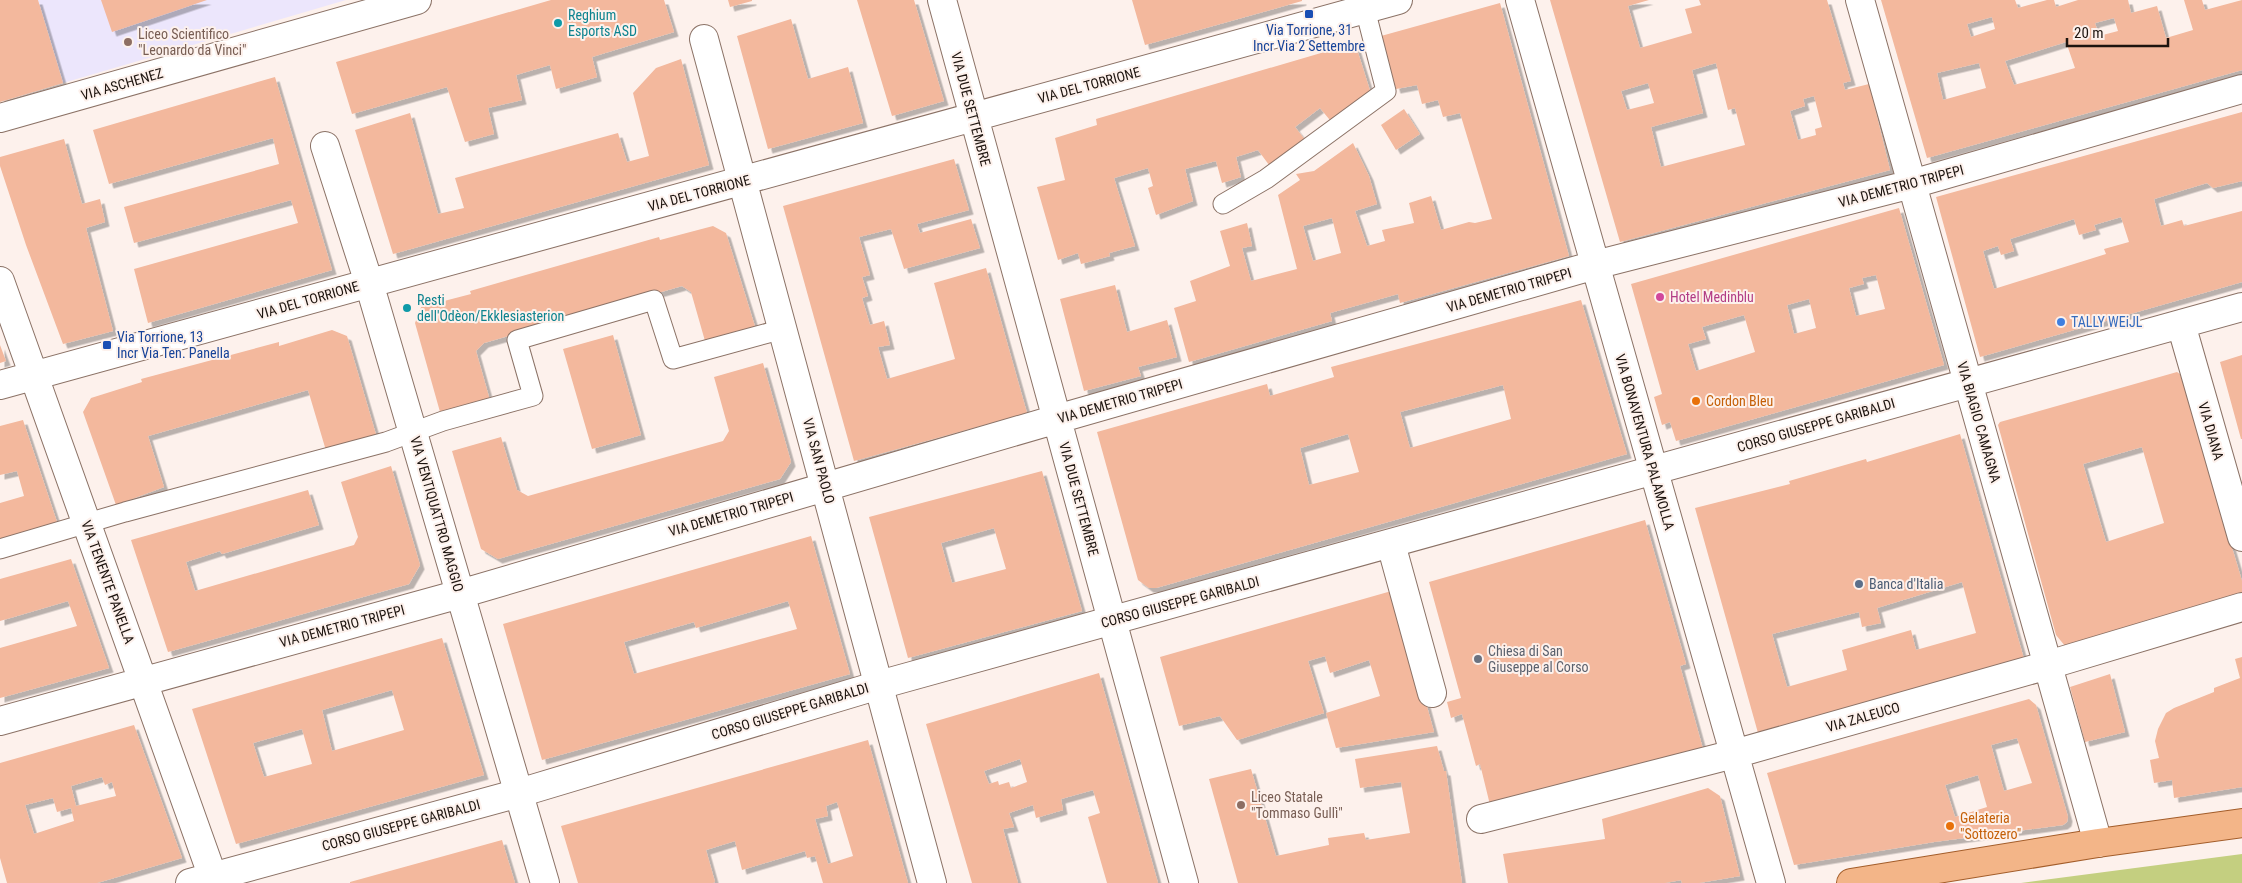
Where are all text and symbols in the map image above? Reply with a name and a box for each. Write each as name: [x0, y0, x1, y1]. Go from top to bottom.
place label: Reghium Esports ASD: [568, 7, 637, 39]
marker: Via Torrione, 31 Incr Via 2 Settembre: [1303, 8, 1315, 20]
scale bar: [2067, 15, 2168, 47]
marker: Reghium Esports ASD: [552, 17, 564, 29]
place label: Via Torrione, 31 Incr Via 2 Settembre: [1253, 22, 1366, 54]
text: 20 m: [2074, 24, 2104, 42]
place label: Liceo Scientifico "Leonardo da Vinci": [138, 26, 246, 58]
marker: Liceo Scientifico "Leonardo da Vinci": [122, 36, 134, 48]
street label: VIA DUE SETTEMBRE: [948, 50, 994, 168]
street label: VIA DEL TORRIONE: [1036, 64, 1142, 106]
street label: VIA ASCHENEZ: [79, 65, 165, 103]
street label: VIA DEMETRIO TRIPEPI: [1837, 162, 1965, 210]
street label: VIA DEL TORRIONE: [646, 172, 752, 214]
street label: VIA DEMETRIO TRIPEPI: [1445, 265, 1573, 315]
street label: VIA DEL TORRIONE: [255, 278, 361, 322]
place label: Hotel Medinblu: [1670, 289, 1754, 305]
marker: Hotel Medinblu: [1654, 291, 1666, 303]
place label: Resti dell'Odèon/Ekklesiasterion: [417, 292, 564, 324]
marker: Resti dell'Odèon/Ekklesiasterion: [401, 302, 413, 314]
place label: TALLY WEiJL: [2071, 314, 2143, 330]
marker: TALLY WEiJL: [2055, 316, 2067, 328]
place label: Via Torrione, 13 Incr Via Ten. Panella: [117, 329, 230, 361]
marker: Via Torrione, 13 Incr Via Ten. Panella: [101, 339, 113, 351]
street label: VIA BONAVENTURA PALAMOLLA: [1612, 352, 1678, 532]
street label: VIA BIAGIO CAMAGNA: [1954, 360, 2004, 484]
street label: VIA DEMETRIO TRIPEPI: [1056, 376, 1184, 426]
place label: Cordon Bleu: [1706, 393, 1773, 409]
marker: Cordon Bleu: [1690, 395, 1702, 407]
street label: CORSO GIUSEPPE GARIBALDI: [1735, 395, 1897, 455]
street label: VIA DIANA: [2195, 400, 2227, 462]
street label: VIA SAN PAOLO: [800, 417, 838, 505]
street label: VIA VENTIQUATTRO MAGGIO: [407, 434, 467, 594]
street label: VIA DUE SETTEMBRE: [1056, 440, 1102, 558]
street label: VIA DEMETRIO TRIPEPI: [667, 489, 795, 539]
street label: VIA TENENTE PANELLA: [78, 518, 138, 646]
street label: CORSO GIUSEPPE GARIBALDI: [1099, 573, 1261, 631]
place label: Banca d'Italia: [1869, 576, 1943, 592]
marker: Banca d'Italia: [1853, 578, 1865, 590]
street label: VIA DEMETRIO TRIPEPI: [278, 602, 406, 650]
place label: Chiesa di San Giuseppe al Corso: [1488, 643, 1589, 675]
marker: Chiesa di San Giuseppe al Corso: [1472, 653, 1484, 665]
street label: CORSO GIUSEPPE GARIBALDI: [710, 679, 870, 743]
street label: VIA ZALEUCO: [1824, 699, 1902, 735]
place label: Liceo Statale "Tommaso Gullì": [1251, 789, 1343, 821]
street label: CORSO GIUSEPPE GARIBALDI: [320, 796, 482, 854]
marker: Liceo Statale "Tommaso Gullì": [1235, 799, 1247, 811]
place label: Gelateria "Sottozero": [1960, 810, 2021, 842]
marker: Gelateria "Sottozero": [1944, 820, 1956, 832]

